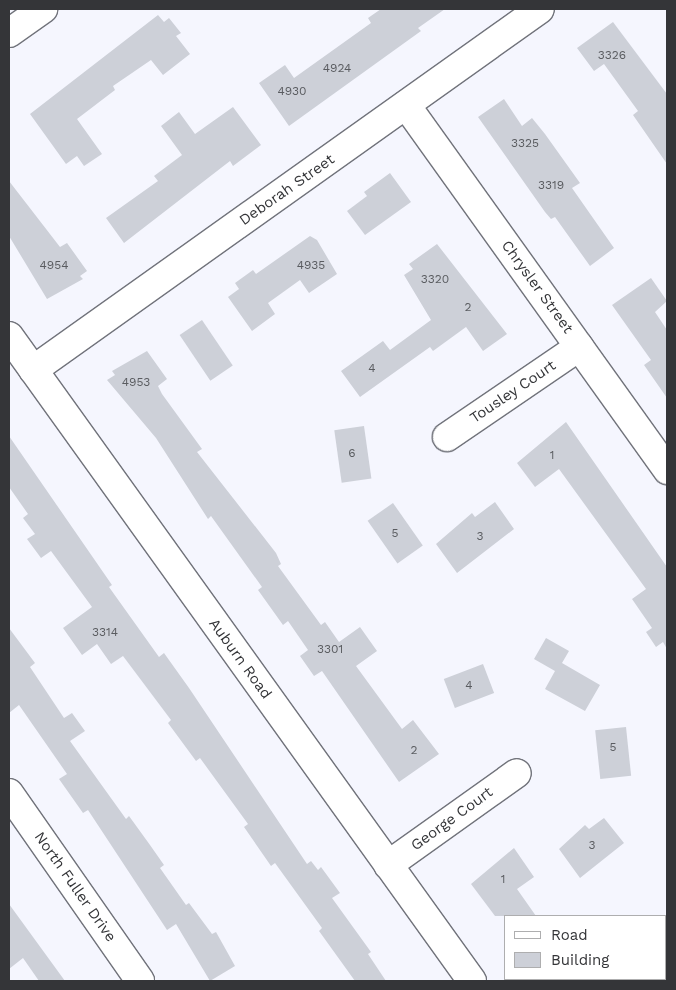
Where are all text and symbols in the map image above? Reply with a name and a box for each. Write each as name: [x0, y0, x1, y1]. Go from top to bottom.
house number: 3326: [598, 49, 626, 63]
house number: 4924: [323, 62, 351, 76]
house number: 4930: [278, 85, 306, 99]
house number: 3325: [511, 137, 539, 151]
street label: Deborah Street: [236, 151, 338, 229]
house number: 3319: [538, 179, 564, 193]
street label: Chrysler Street: [497, 237, 577, 337]
house number: 4954: [39, 259, 69, 273]
house number: 4935: [297, 259, 325, 273]
house number: 3320: [421, 273, 449, 287]
house number: 2: [465, 301, 471, 315]
street label: Tousley Court: [467, 357, 559, 427]
house number: 4: [368, 362, 376, 376]
house number: 4953: [122, 376, 150, 390]
house number: 6: [348, 447, 356, 461]
house number: 1: [550, 449, 554, 463]
house number: 5: [392, 527, 398, 541]
house number: 3: [477, 530, 483, 544]
street label: Auburn Road: [205, 615, 275, 703]
house number: 3314: [92, 626, 118, 640]
house number: 3301: [317, 643, 343, 657]
house number: 4: [465, 679, 473, 693]
house number: 5: [610, 741, 616, 755]
house number: 2: [411, 744, 417, 758]
street label: George Court: [408, 783, 496, 855]
street label: North Fuller Drive: [30, 828, 120, 946]
house number: 3: [589, 839, 595, 853]
house number: 1: [501, 873, 505, 887]
legend: [503, 915, 666, 980]
text: Road: [551, 926, 588, 944]
text: Building: [551, 951, 609, 969]

